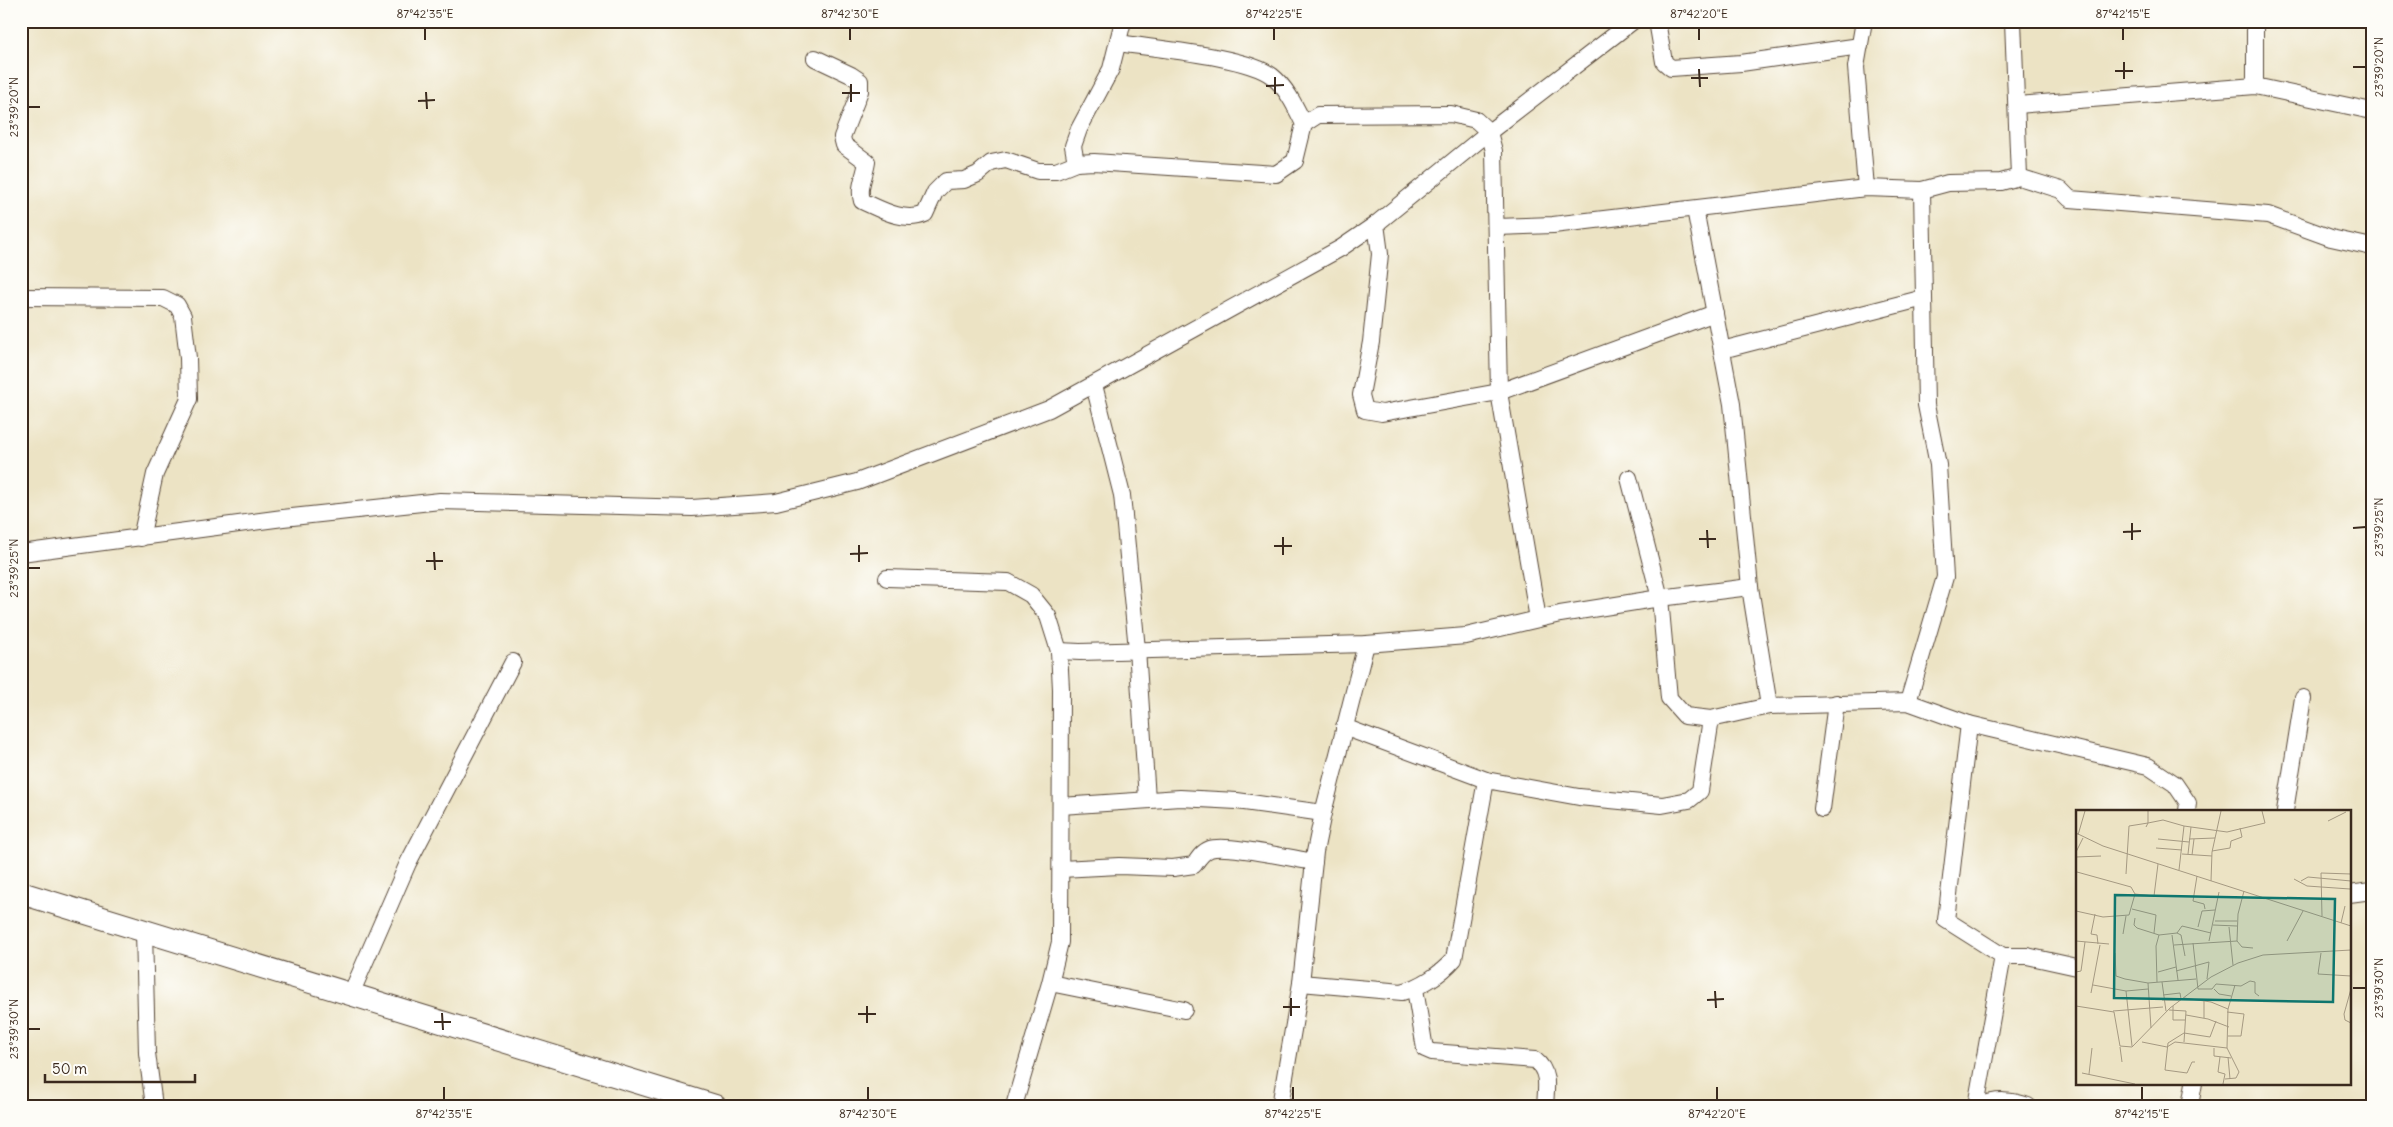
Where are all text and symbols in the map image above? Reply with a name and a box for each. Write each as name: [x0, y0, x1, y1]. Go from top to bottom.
text: 87°42'35"E: [396, 6, 454, 21]
text: 87°42'30"E: [821, 6, 879, 21]
text: 87°42'25"E: [1246, 6, 1302, 21]
text: 87°42'20"E: [1670, 6, 1728, 21]
text: 87°42'15"E: [2095, 6, 2151, 21]
text: 23°39'20"N: [2371, 37, 2386, 97]
text: 23°39'20"N: [6, 77, 21, 137]
text: 23°39'25"N: [2371, 497, 2386, 557]
text: 23°39'25"N: [6, 538, 21, 598]
inset map: [2076, 810, 2350, 1084]
text: 23°39'30"N: [2371, 958, 2386, 1018]
text: 23°39'30"N: [6, 999, 21, 1059]
scale bar: [45, 1052, 195, 1084]
text: 50 m: [52, 1059, 87, 1078]
text: 87°42'35"E: [415, 1106, 473, 1121]
text: 87°42'30"E: [839, 1106, 897, 1121]
text: 87°42'25"E: [1265, 1106, 1321, 1121]
text: 87°42'20"E: [1688, 1106, 1746, 1121]
text: 87°42'15"E: [2114, 1106, 2170, 1121]

